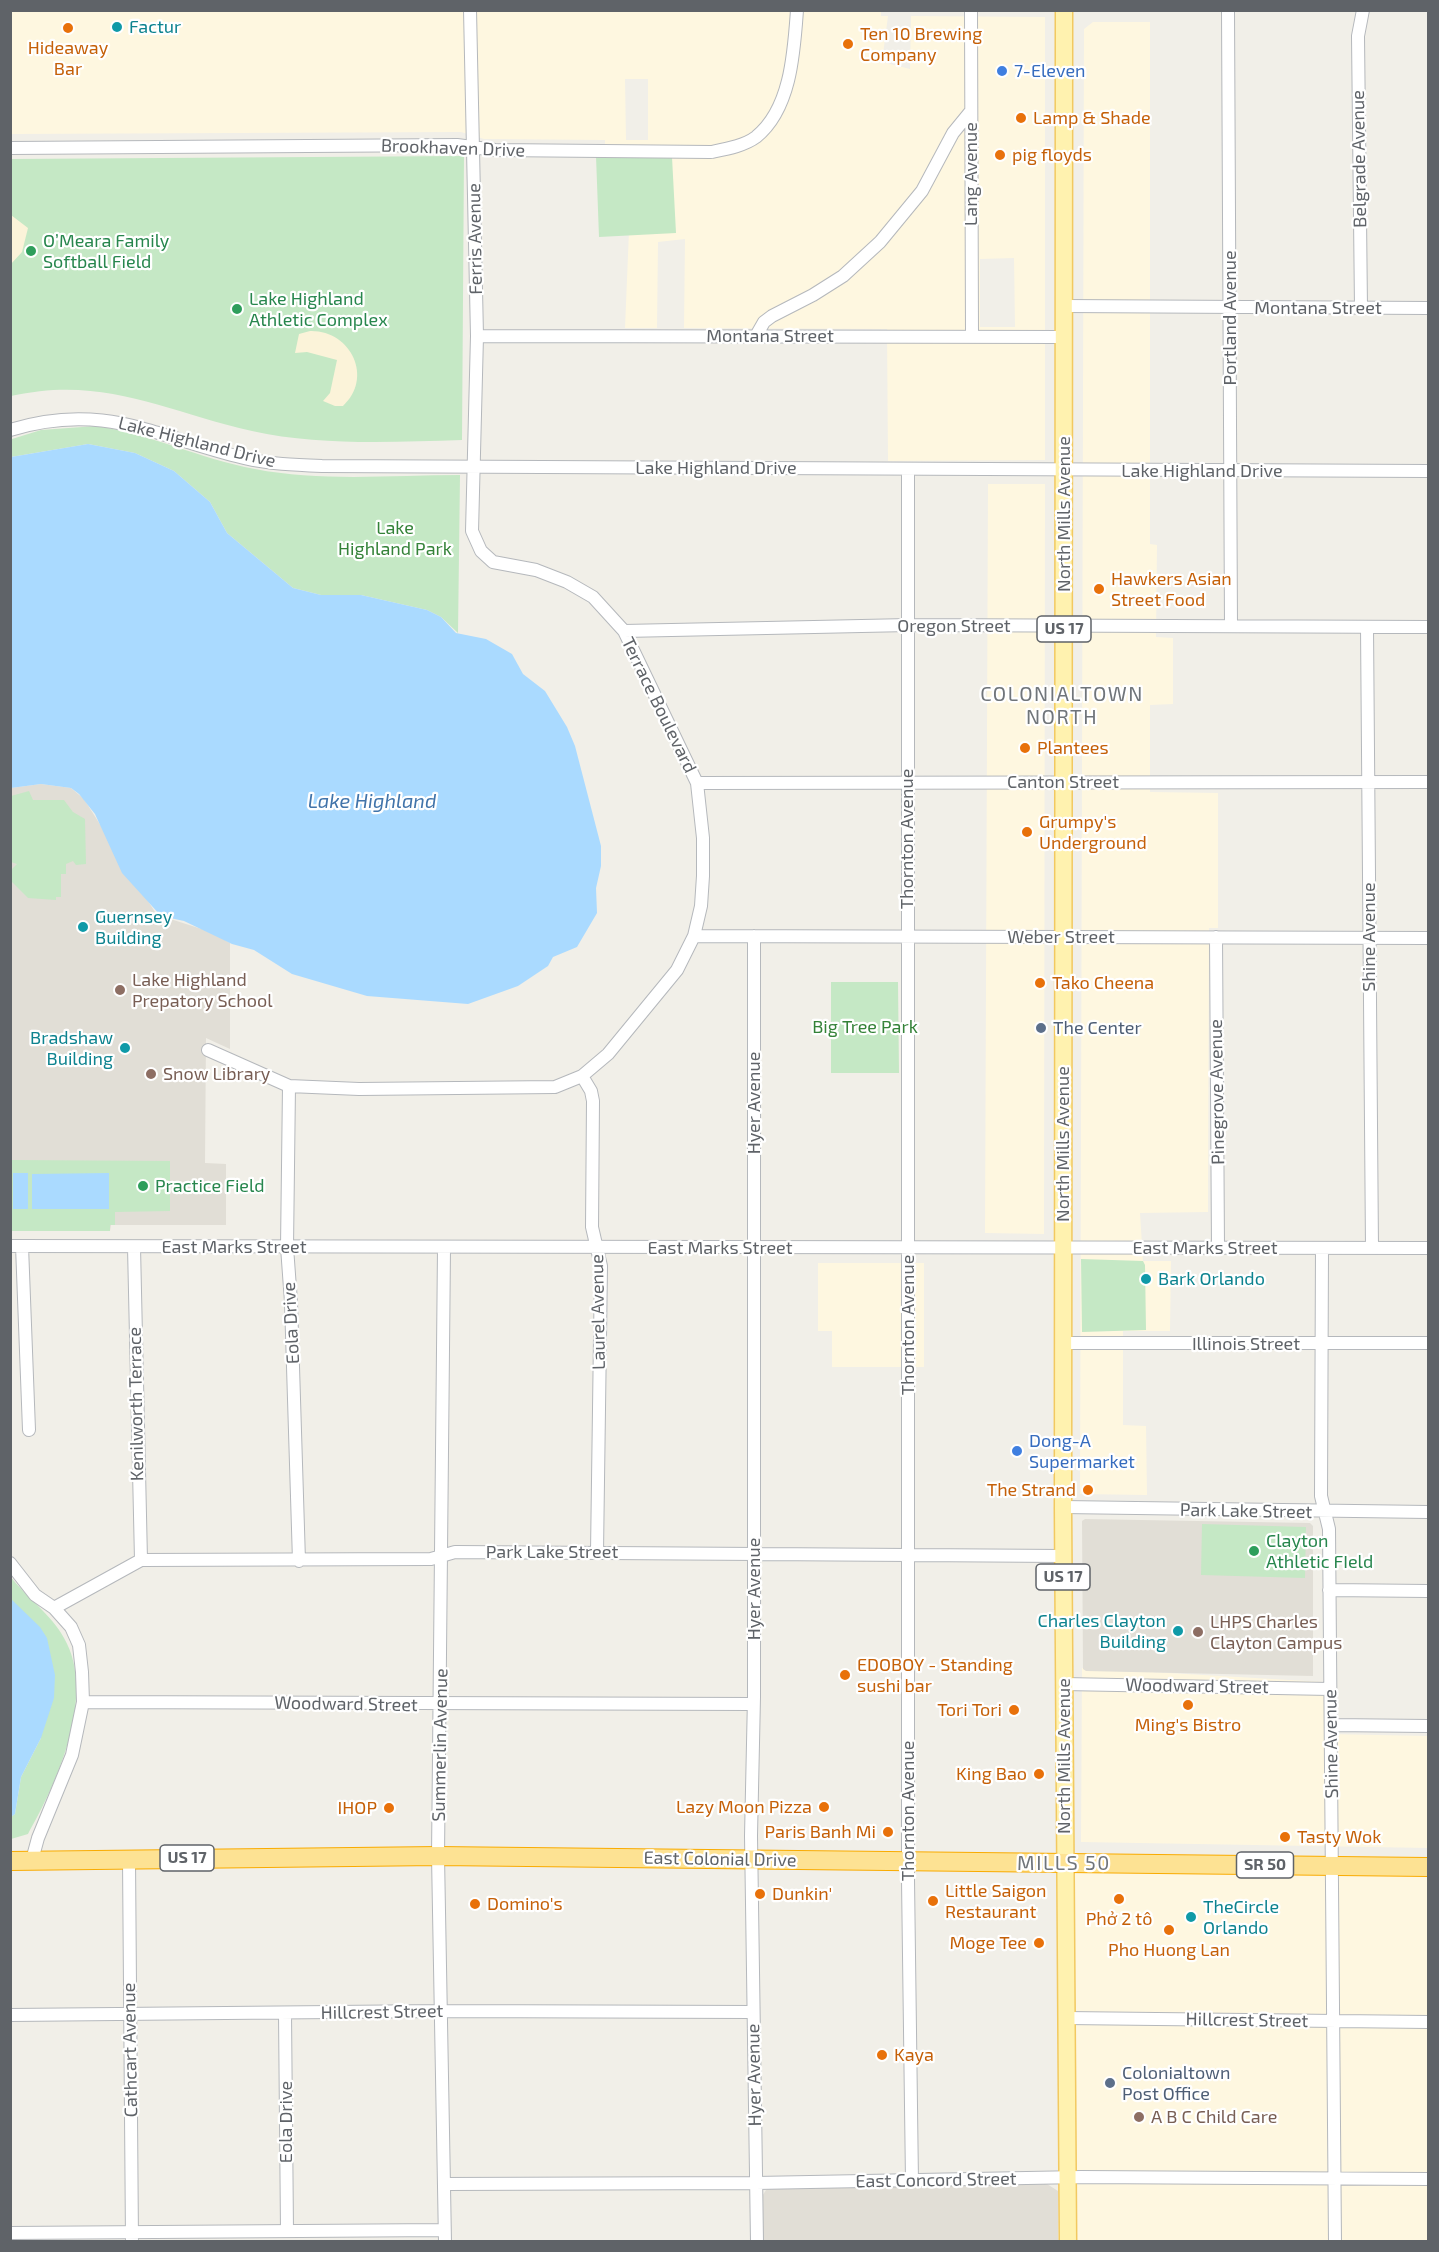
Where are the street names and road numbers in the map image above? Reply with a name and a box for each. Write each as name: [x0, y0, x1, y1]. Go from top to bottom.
street label: Belgrade Avenue: [1347, 90, 1371, 228]
street label: Lang Avenue: [960, 122, 982, 226]
street label: Brookhaven Drive: [380, 135, 526, 161]
street label: Ferris Avenue: [463, 183, 487, 295]
street label: Portland Avenue: [1219, 250, 1241, 386]
street label: Montana Street: [1254, 297, 1382, 319]
street label: Montana Street: [706, 325, 834, 347]
street label: Lake Highland Drive: [116, 412, 278, 472]
street label: North Mills Avenue: [1053, 436, 1075, 592]
street label: Lake Highland Drive: [635, 457, 797, 479]
street label: Lake Highland Drive: [1121, 460, 1283, 482]
street label: Oregon Street: [897, 615, 1011, 637]
road number: US 17: [1037, 616, 1091, 642]
street label: Terrace Boulevard: [617, 634, 701, 776]
street label: Thornton Avenue: [896, 769, 918, 909]
street label: Canton Street: [1007, 771, 1119, 793]
street label: Shine Avenue: [1358, 882, 1380, 992]
street label: Weber Street: [1007, 926, 1115, 948]
street label: Pinegrove Avenue: [1205, 1019, 1229, 1165]
street label: Hyer Avenue: [743, 1052, 765, 1154]
street label: North Mills Avenue: [1052, 1066, 1074, 1222]
street label: East Marks Street: [161, 1236, 307, 1258]
street label: East Marks Street: [647, 1237, 793, 1259]
street label: East Marks Street: [1132, 1237, 1278, 1259]
street label: Laurel Avenue: [586, 1254, 610, 1370]
street label: Thornton Avenue: [897, 1255, 919, 1395]
street label: Eola Drive: [278, 1281, 304, 1365]
street label: Kenilworth Terrace: [124, 1327, 148, 1481]
street label: Illinois Street: [1192, 1333, 1300, 1355]
street label: Park Lake Street: [1180, 1499, 1312, 1523]
street label: Hyer Avenue: [743, 1538, 765, 1640]
street label: Park Lake Street: [486, 1541, 618, 1563]
road number: US 17: [1036, 1564, 1090, 1590]
street label: Summerlin Avenue: [428, 1668, 452, 1822]
street label: Woodward Street: [1125, 1674, 1269, 1698]
street label: North Mills Avenue: [1053, 1678, 1075, 1834]
street label: Shine Avenue: [1319, 1689, 1343, 1799]
street label: Woodward Street: [274, 1692, 418, 1716]
street label: Thornton Avenue: [897, 1741, 919, 1881]
road number: US 17: [160, 1845, 214, 1871]
street label: East Colonial Drive: [643, 1847, 797, 1871]
road number: SR 50: [1236, 1852, 1294, 1878]
street label: Cathcart Avenue: [118, 1983, 142, 2117]
street label: Hillcrest Street: [320, 2000, 444, 2024]
street label: Hillcrest Street: [1185, 2008, 1309, 2032]
street label: Hyer Avenue: [742, 2023, 766, 2127]
street label: Eola Drive: [275, 2081, 297, 2163]
street label: East Concord Street: [855, 2168, 1017, 2192]

